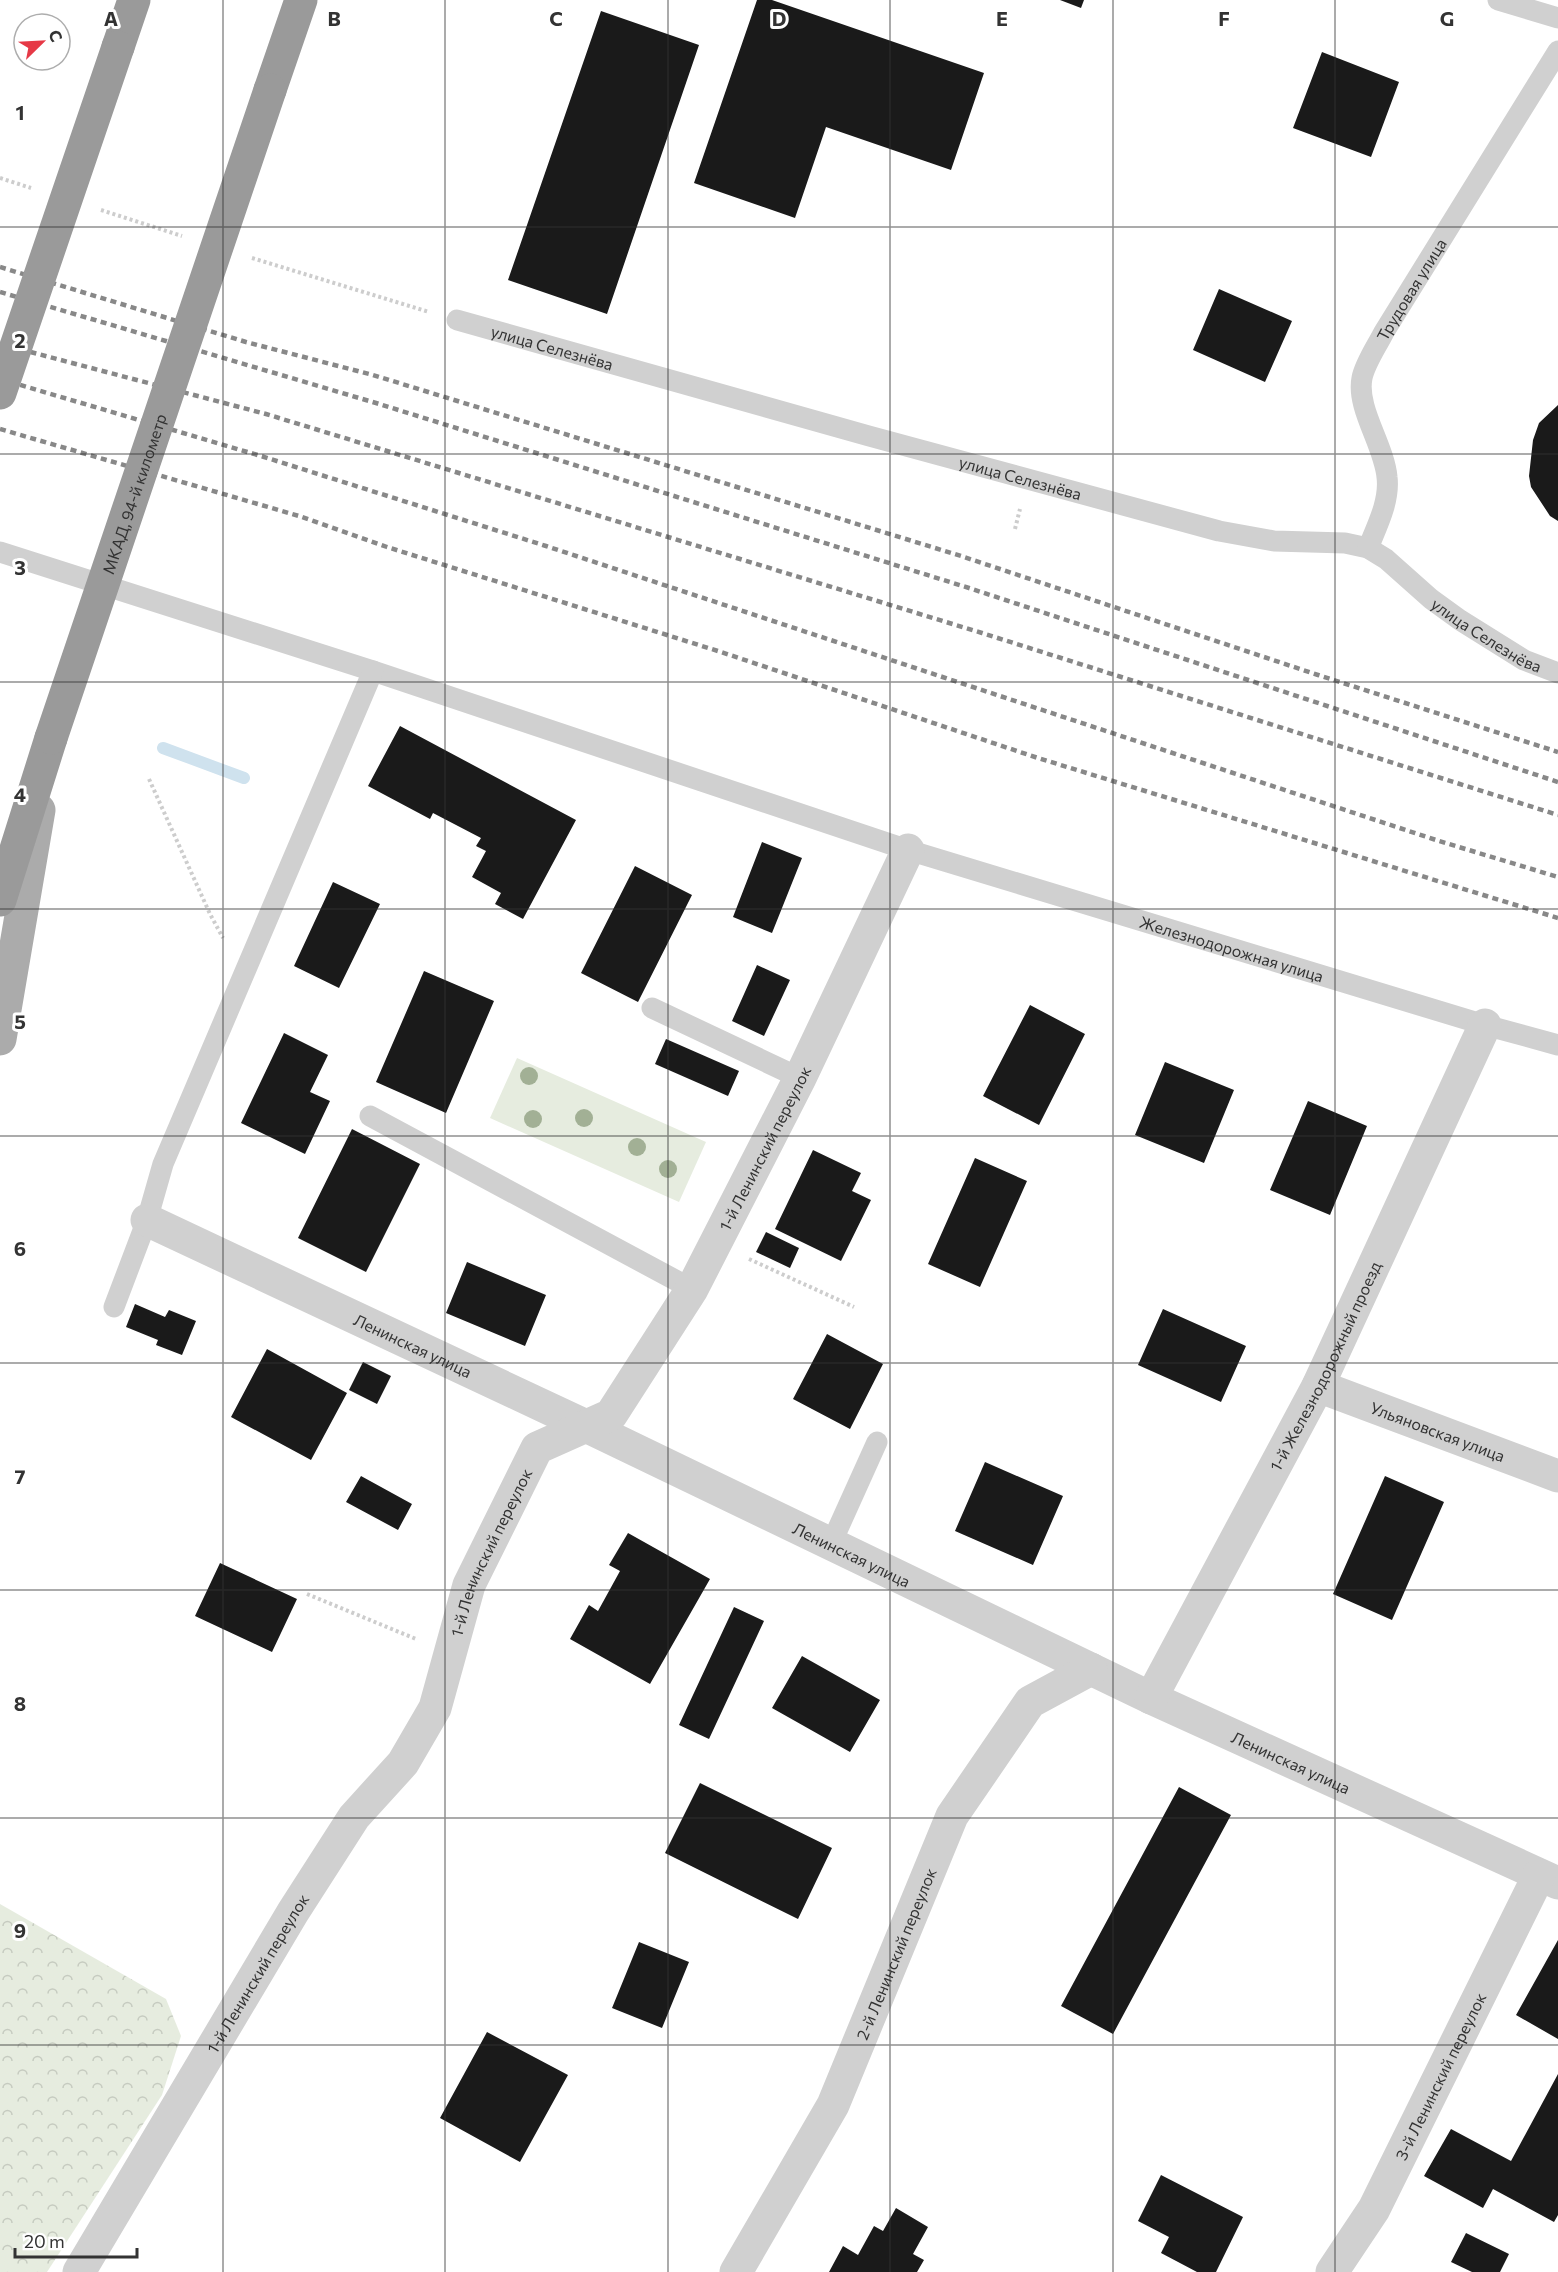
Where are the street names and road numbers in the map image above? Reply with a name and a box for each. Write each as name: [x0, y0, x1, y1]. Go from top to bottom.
street label: Трудовая улица: [1372, 234, 1449, 343]
street label: улица Селезнёва: [489, 321, 616, 373]
street label: МКАД, 94-й километр: [98, 411, 170, 576]
street label: улица Селезнёва: [957, 451, 1084, 503]
street label: улица Селезнёва: [1428, 593, 1545, 675]
street label: Железнодорожная улица: [1137, 911, 1326, 985]
street label: 1-й Ленинский переулок: [714, 1062, 814, 1233]
street label: 1-й Железнодорожный проезд: [1265, 1257, 1384, 1474]
street label: Ленинская улица: [351, 1309, 475, 1381]
street label: Ульяновская улица: [1368, 1397, 1508, 1465]
street label: 1-й Ленинский переулок: [446, 1465, 535, 1639]
street label: Ленинская улица: [790, 1518, 914, 1590]
street label: Ленинская улица: [1229, 1727, 1353, 1797]
street label: 2-й Ленинский переулок: [852, 1864, 939, 2042]
street label: 1-й Ленинский переулок: [202, 1889, 312, 2056]
street label: 3-й Ленинский переулок: [1390, 1989, 1489, 2163]

